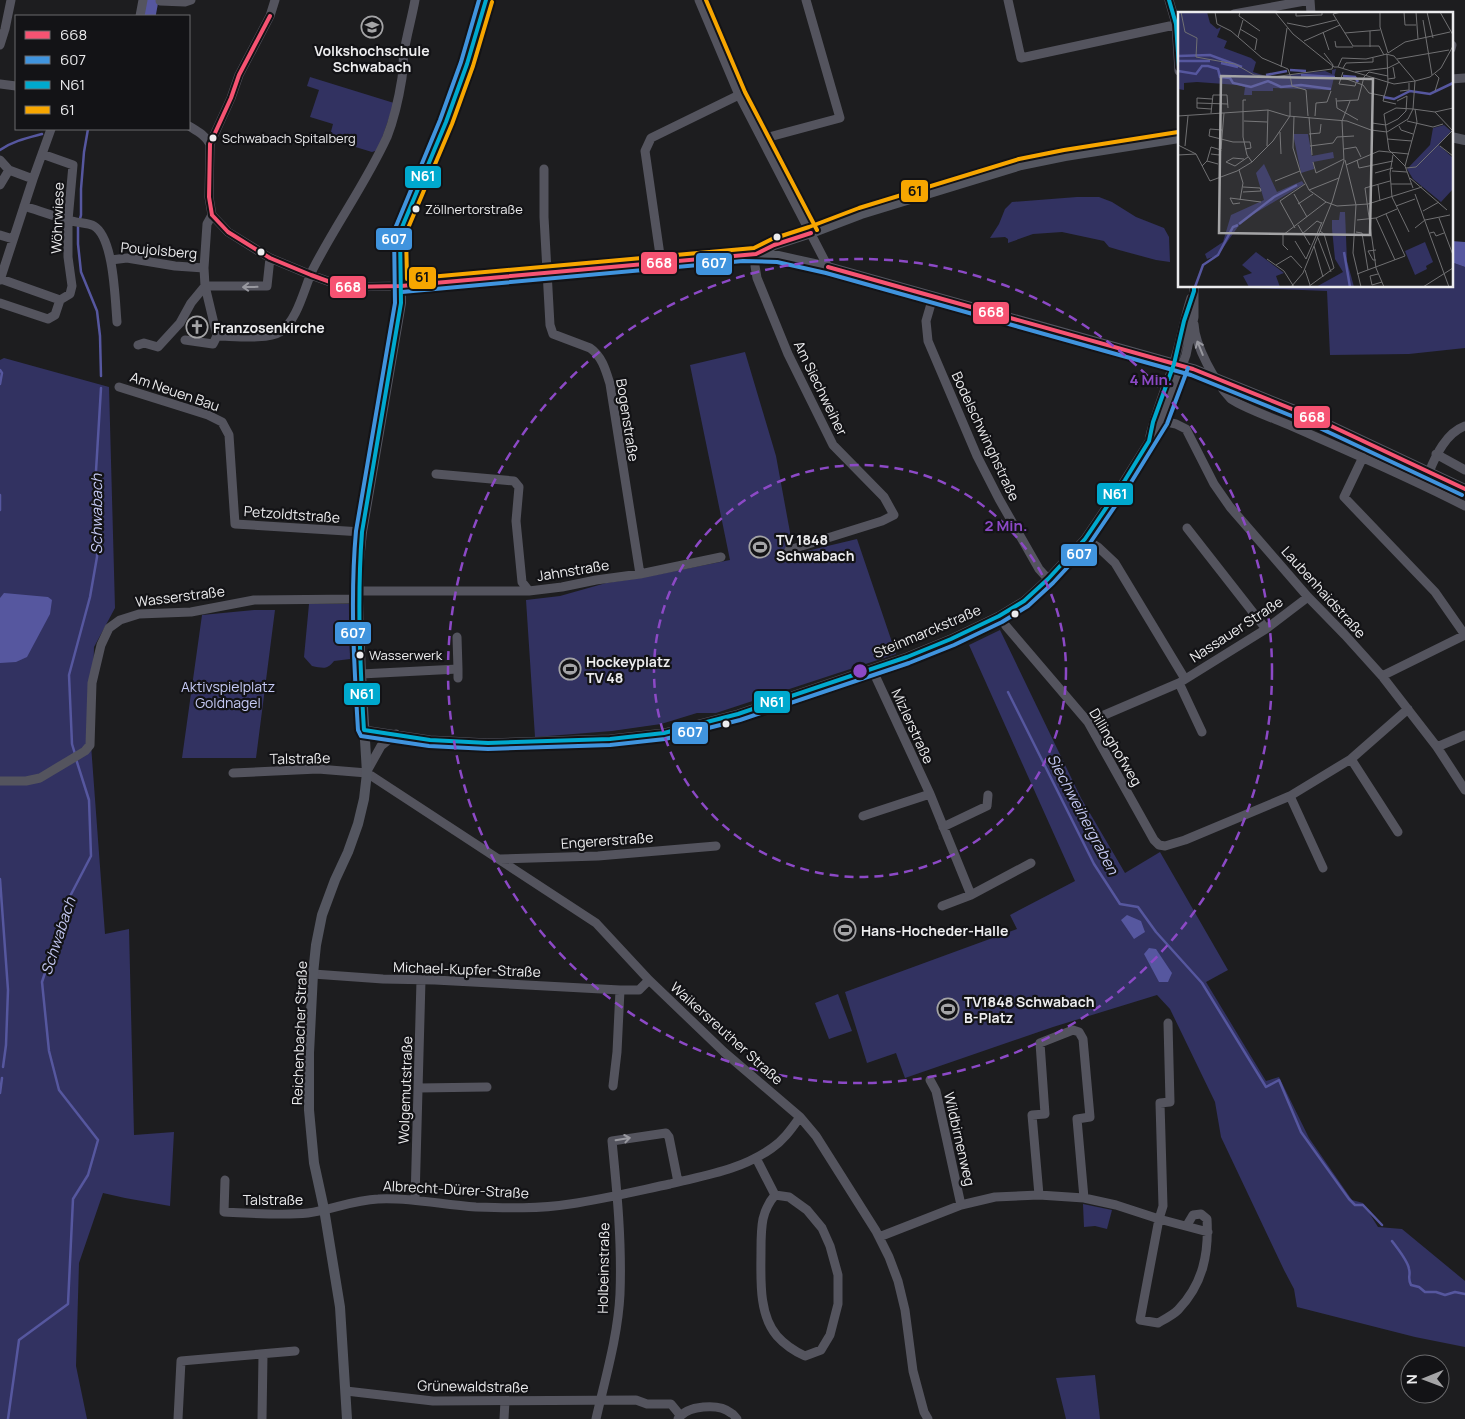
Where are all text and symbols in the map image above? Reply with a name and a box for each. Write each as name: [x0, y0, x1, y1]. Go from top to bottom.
inset map: [1178, 12, 1452, 288]
legend: [15, 15, 190, 130]
school or university icon: Volkshochschule Schwabach: [360, 15, 384, 39]
text: 668: [60, 24, 87, 45]
place label: Volkshochschule Schwabach: [314, 41, 430, 76]
text: 607: [60, 49, 86, 70]
text: N61: [60, 74, 85, 95]
text: 61: [60, 99, 75, 120]
place label: Schwabach Spitalberg: [222, 129, 356, 147]
marker: Schwabach Spitalberg: [208, 133, 218, 143]
line badge: N61: [404, 165, 442, 189]
text: N61: [411, 166, 435, 185]
line badge: 61: [900, 179, 929, 203]
text: 61: [908, 181, 922, 200]
street label: Wöhrwiese: [46, 182, 68, 254]
place label: Zöllnertorstraße: [425, 200, 523, 218]
marker: Zöllnertorstraße: [411, 204, 421, 214]
line badge: 607: [375, 227, 413, 251]
text: 607: [381, 229, 407, 248]
unlabelled marker: [772, 232, 782, 242]
street label: Poujolsberg: [120, 237, 198, 263]
unlabelled marker: [256, 247, 266, 257]
line badge: 668: [640, 251, 678, 275]
line badge: 607: [695, 252, 733, 276]
text: 668: [646, 253, 672, 272]
text: 607: [701, 253, 727, 272]
line badge: 61: [408, 266, 437, 290]
text: 61: [415, 267, 429, 286]
line badge: 668: [329, 275, 367, 299]
text: 668: [335, 277, 361, 296]
one-way arrow: [242, 282, 258, 291]
line badge: 668: [972, 301, 1010, 325]
text: 668: [978, 302, 1004, 321]
church icon: Franzosenkirche: [185, 315, 209, 339]
place label: Franzosenkirche: [213, 318, 325, 337]
street label: Am Siechweiher: [790, 337, 852, 439]
one-way arrow: [1195, 341, 1205, 356]
street label: Am Neuen Bau: [128, 367, 222, 415]
street label: Bodelschwinghstraße: [948, 368, 1024, 504]
text: 4 Min.: [1129, 369, 1173, 390]
street label: Bogenstraße: [612, 377, 644, 463]
line badge: 668: [1293, 405, 1331, 429]
text: 668: [1299, 407, 1325, 426]
water label: Schwabach: [86, 473, 107, 554]
line badge: N61: [1096, 482, 1134, 506]
text: N61: [1103, 484, 1127, 503]
street label: Petzoldtstraße: [243, 501, 341, 527]
text: 2 Min.: [985, 515, 1027, 536]
place label: TV 1848 Schwabach: [776, 530, 854, 565]
sports icon: TV 1848 Schwabach: [748, 535, 772, 559]
street label: Laubenhaidstraße: [1278, 542, 1370, 642]
line badge: 607: [1060, 543, 1098, 567]
text: 607: [1066, 544, 1092, 563]
street label: Jahnstraße: [535, 555, 611, 585]
street label: Wasserstraße: [134, 581, 226, 611]
street label: Nassauer Straße: [1186, 592, 1286, 666]
street label: Steinmarckstraße: [870, 600, 984, 662]
unlabelled marker: [1010, 609, 1020, 619]
line badge: 607: [334, 621, 372, 645]
text: 607: [340, 623, 366, 642]
place label: Wasserwerk: [369, 646, 443, 664]
marker: Wasserwerk: [355, 650, 365, 660]
place label: Hockeyplatz TV 48: [586, 652, 670, 687]
sports icon: Hockeyplatz TV 48: [558, 657, 582, 681]
centre of rings: [851, 662, 869, 680]
park label: Aktivspielplatz Goldnagel: [181, 677, 275, 712]
line badge: N61: [343, 682, 381, 706]
text: N61: [350, 684, 374, 703]
street label: Mizlerstraße: [887, 685, 939, 767]
line badge: N61: [753, 690, 791, 714]
text: N61: [760, 692, 784, 711]
street label: Dillinghofweg: [1085, 705, 1147, 789]
unlabelled marker: [721, 719, 731, 729]
line badge: 607: [671, 721, 709, 745]
text: 607: [677, 722, 703, 741]
street label: Talstraße: [270, 748, 330, 768]
water label: Siechweihergraben: [1042, 750, 1124, 879]
street label: Engererstraße: [560, 827, 654, 853]
water label: Schwabach: [36, 894, 81, 977]
sports icon: Hans-Hocheder-Halle: [833, 918, 857, 942]
place label: Hans-Hocheder-Halle: [861, 921, 1008, 940]
street label: Michael-Kupfer-Straße: [393, 957, 541, 981]
street label: Reichenbacher Straße: [287, 961, 311, 1105]
street label: Waikersreuther Straße: [667, 977, 787, 1089]
place label: TV1848 Schwabach B-Platz: [964, 992, 1094, 1027]
sports icon: TV1848 Schwabach B-Platz: [936, 997, 960, 1021]
street label: Wolgemutstraße: [394, 1036, 416, 1144]
street label: Wildbirnenweg: [940, 1090, 980, 1188]
one-way arrow: [614, 1134, 630, 1144]
street label: Albrecht-Dürer-Straße: [383, 1176, 529, 1202]
street label: Talstraße: [243, 1190, 303, 1209]
street label: Holbeinstraße: [593, 1222, 613, 1314]
north arrow: [1400, 1354, 1450, 1404]
text: N: [1402, 1374, 1421, 1384]
street label: Grünewaldstraße: [417, 1376, 529, 1396]

